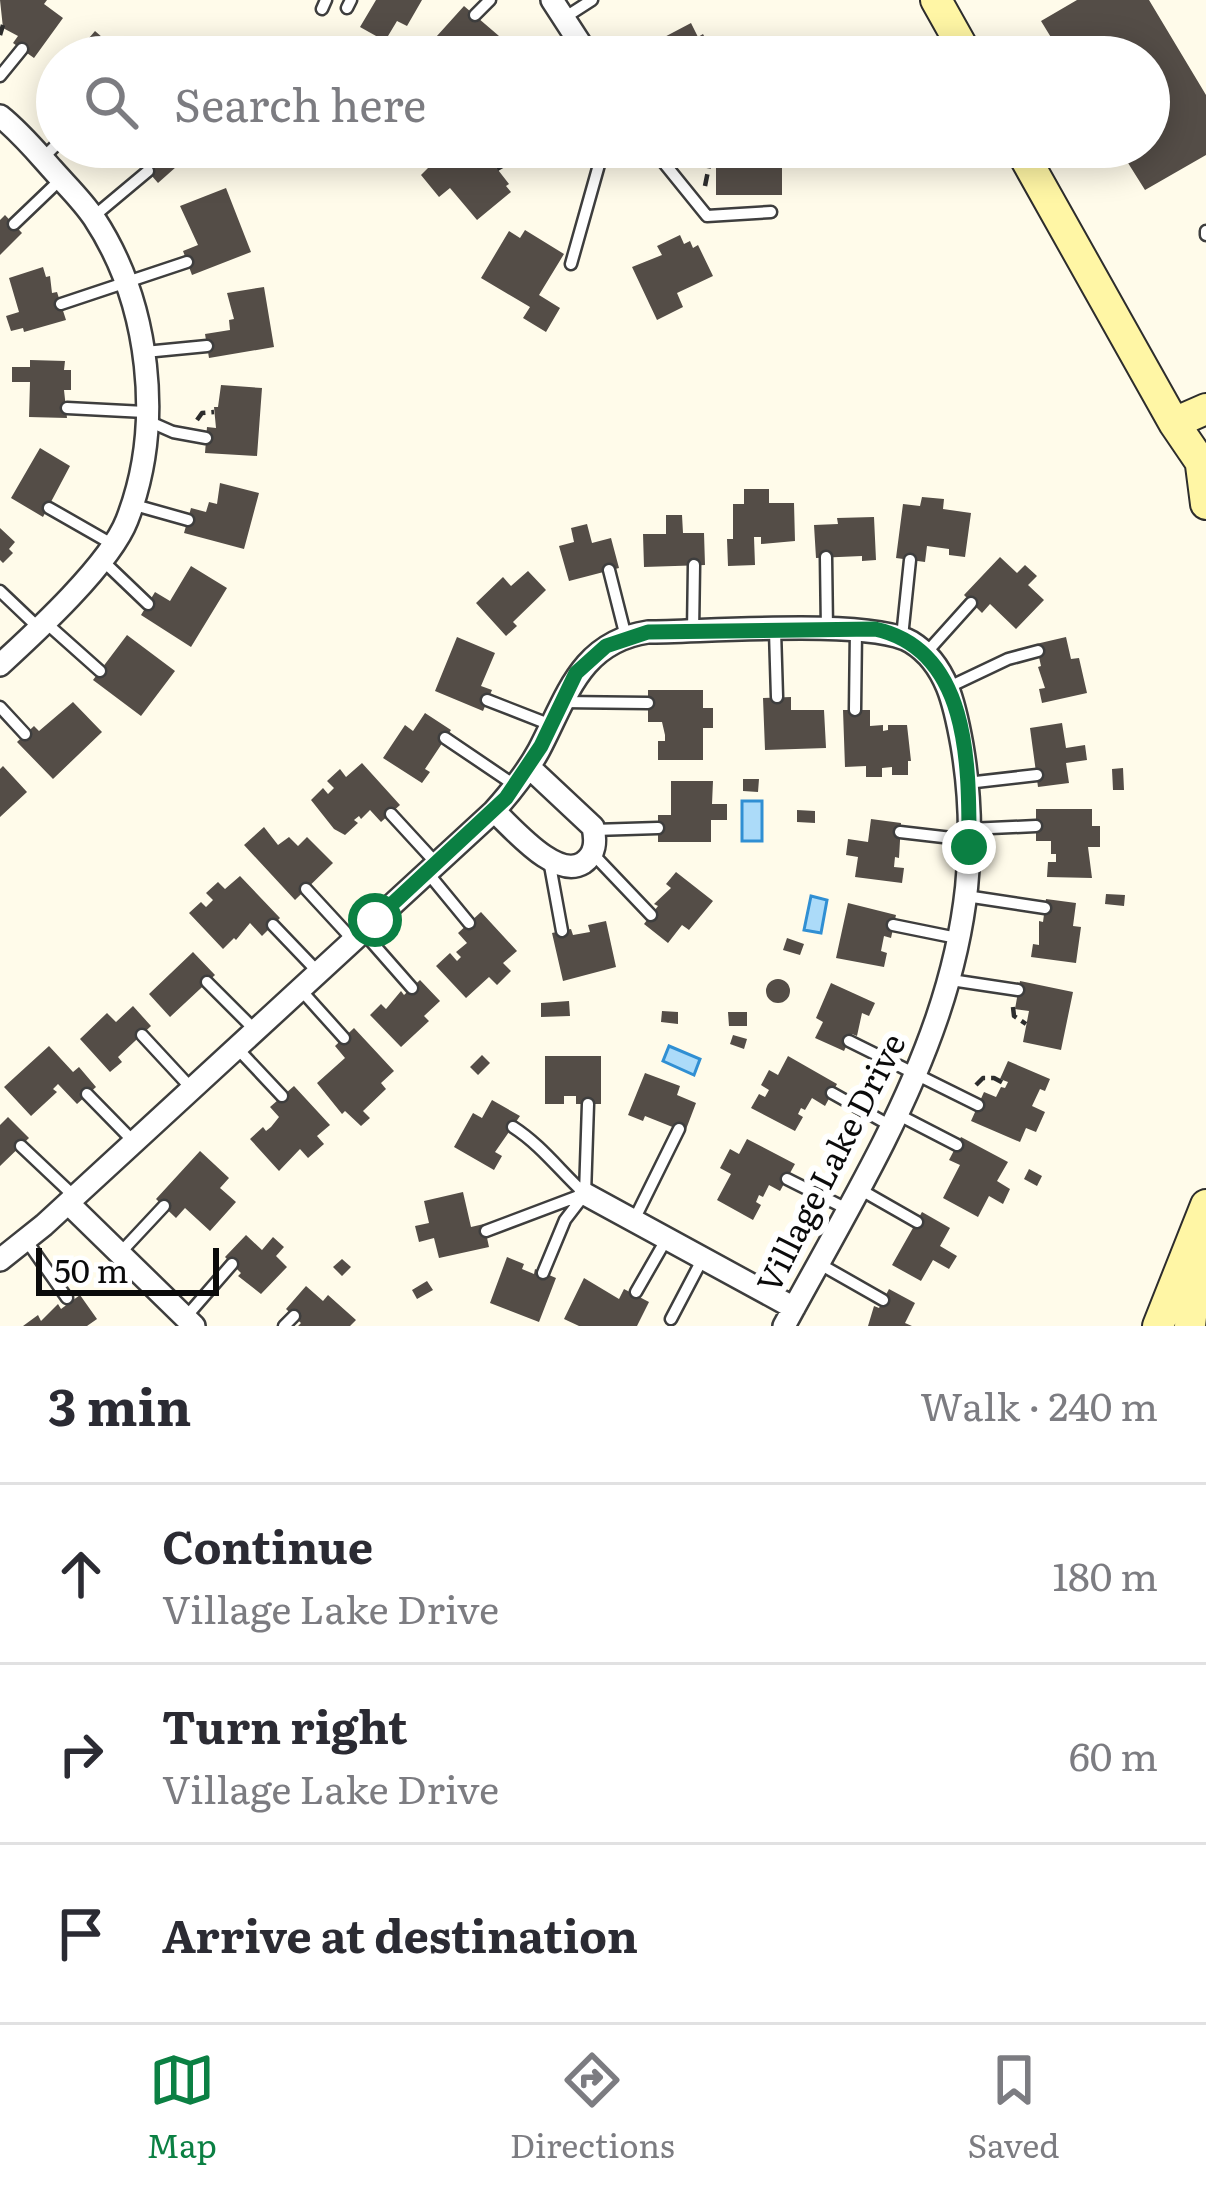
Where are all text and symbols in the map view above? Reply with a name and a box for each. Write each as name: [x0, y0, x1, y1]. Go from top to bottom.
search box: [36, 36, 1170, 168]
icon: search: [78, 69, 144, 135]
text: Search here: [174, 69, 426, 136]
route end: [942, 820, 996, 874]
route start: [348, 893, 402, 947]
street label: Village Lake Drive: [742, 1024, 915, 1300]
scale bar: [36, 1242, 219, 1295]
text: 50 m: [54, 1244, 128, 1293]
text: 3 min: [48, 1366, 192, 1442]
text: Walk · 240 m: [920, 1375, 1158, 1433]
text: Continue: [162, 1511, 373, 1578]
icon: ahead: [48, 1541, 114, 1607]
text: 180 m: [1052, 1545, 1158, 1603]
text: Village Lake Drive: [162, 1578, 499, 1636]
text: Turn right: [162, 1691, 408, 1758]
icon: right: [48, 1721, 114, 1787]
text: 60 m: [1069, 1725, 1158, 1783]
text: Village Lake Drive: [162, 1758, 499, 1816]
text: Arrive at destination: [162, 1900, 638, 1967]
icon: arrive: [48, 1901, 114, 1967]
tab: Map: [146, 2047, 217, 2168]
tab: Directions: [510, 2047, 675, 2168]
tab: Saved: [968, 2047, 1060, 2168]

